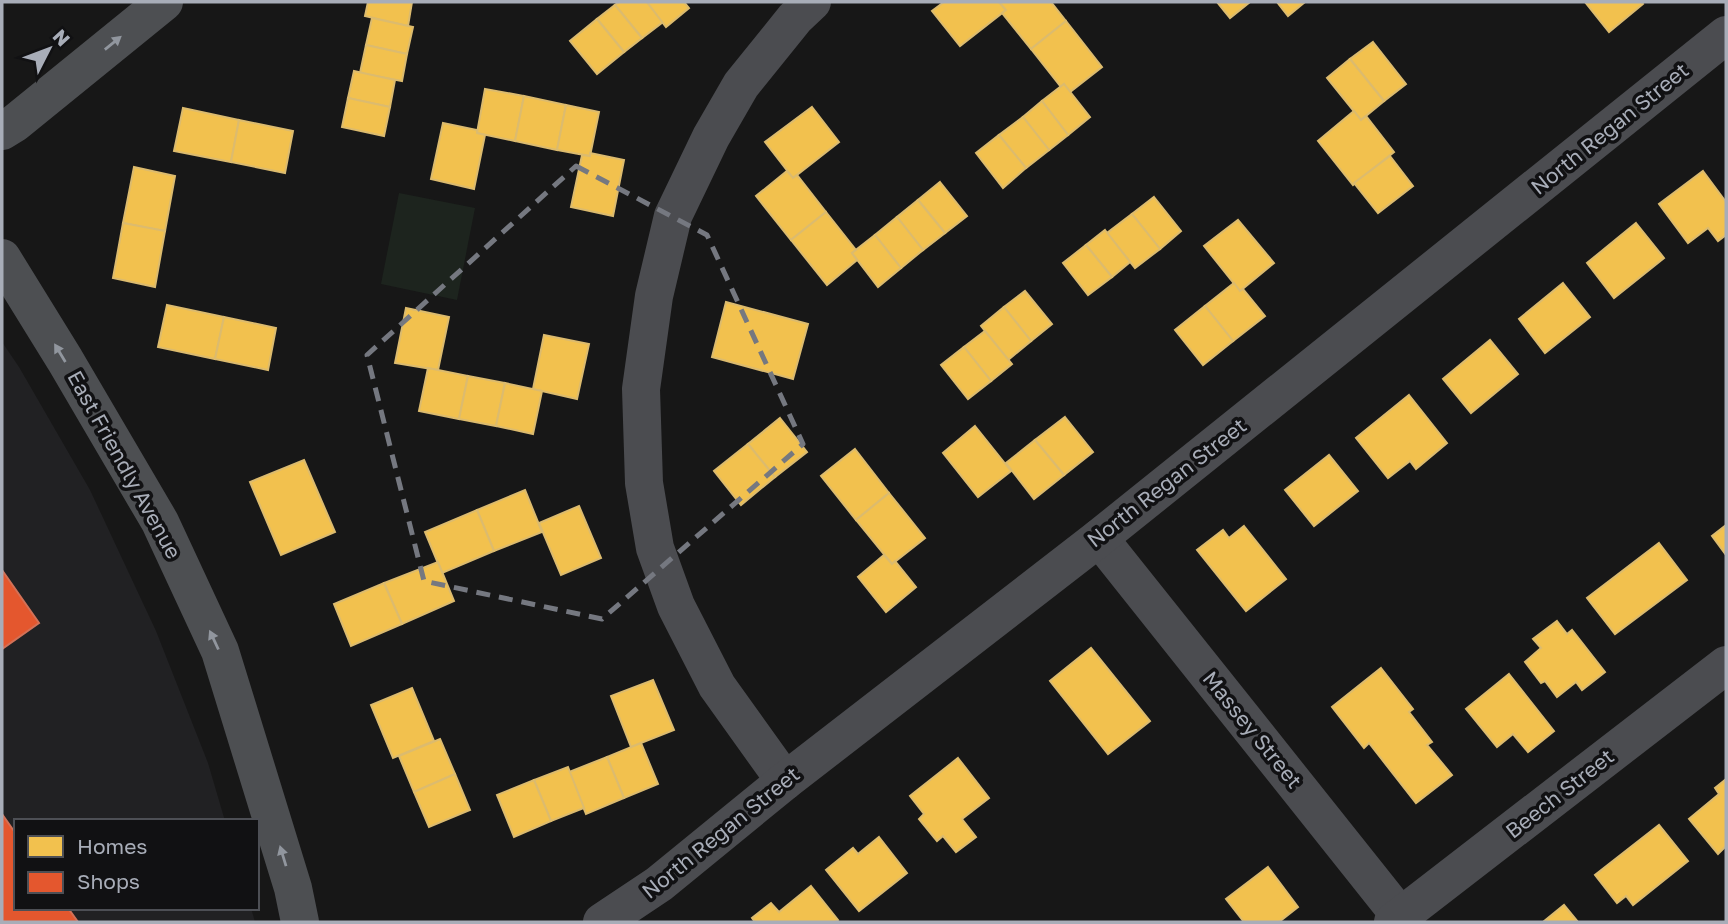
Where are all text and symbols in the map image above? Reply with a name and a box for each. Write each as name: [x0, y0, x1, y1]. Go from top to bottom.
north arrow: [14, 14, 84, 84]
text: N: [49, 24, 75, 50]
one-way arrow: [103, 36, 121, 51]
street label: North Regan Street: [1525, 57, 1693, 200]
one-way arrow: [54, 344, 67, 363]
street label: East Friendly Avenue: [62, 366, 187, 563]
street label: North Regan Street: [1082, 412, 1251, 553]
one-way arrow: [208, 629, 219, 650]
street label: Massey Street: [1198, 666, 1308, 793]
street label: Beech Street: [1500, 743, 1619, 844]
street label: North Regan Street: [636, 761, 804, 904]
legend: [14, 819, 259, 910]
text: Homes: [77, 833, 147, 859]
one-way arrow: [277, 846, 287, 867]
text: Shops: [77, 868, 140, 894]

